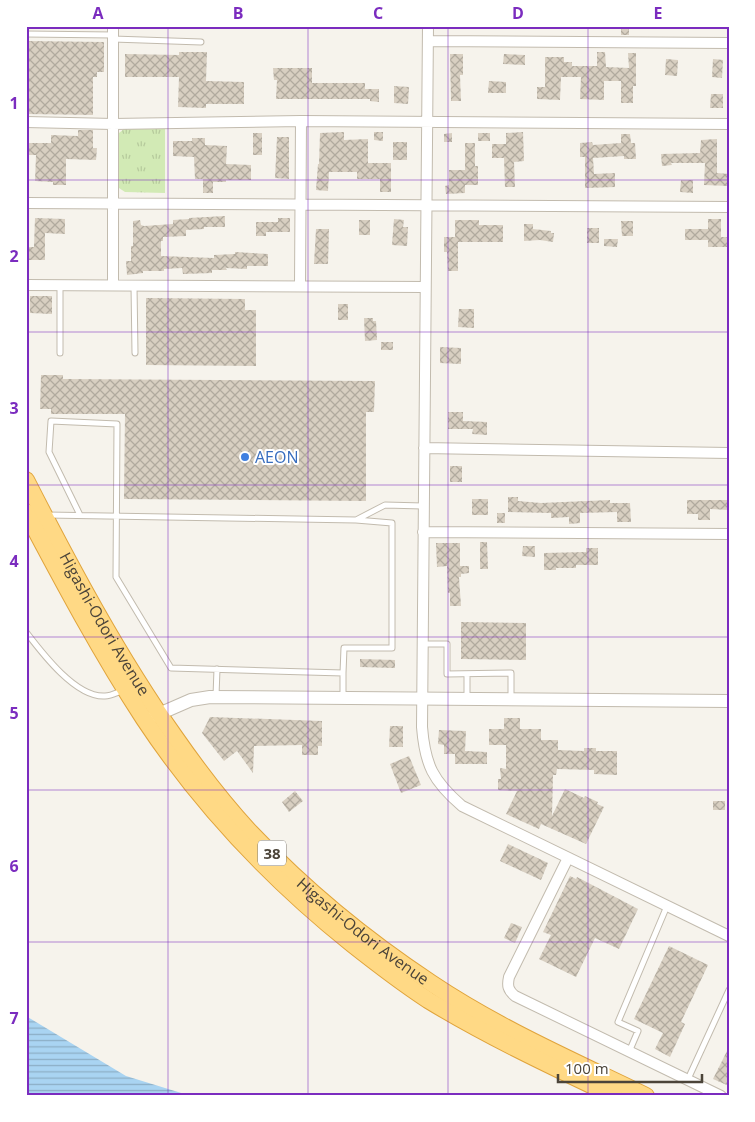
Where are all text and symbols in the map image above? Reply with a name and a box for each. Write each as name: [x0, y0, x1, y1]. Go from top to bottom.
text: A: [92, 2, 104, 24]
text: B: [233, 2, 243, 24]
text: C: [373, 2, 383, 24]
text: D: [512, 2, 524, 24]
text: E: [654, 2, 663, 24]
text: 1: [9, 92, 19, 114]
text: 2: [9, 245, 19, 267]
text: 3: [9, 397, 19, 419]
place label: AEON: [255, 446, 299, 468]
marker: AEON: [239, 451, 251, 463]
street label: Higashi-Odori Avenue: [55, 548, 155, 700]
text: 4: [9, 550, 19, 572]
text: 5: [9, 702, 19, 724]
road number: 38: [258, 840, 286, 866]
text: 6: [9, 855, 19, 877]
street label: Higashi-Odori Avenue: [292, 872, 433, 990]
text: 7: [9, 1007, 19, 1029]
scale bar: [558, 1052, 701, 1084]
text: 100 m: [565, 1058, 609, 1078]

